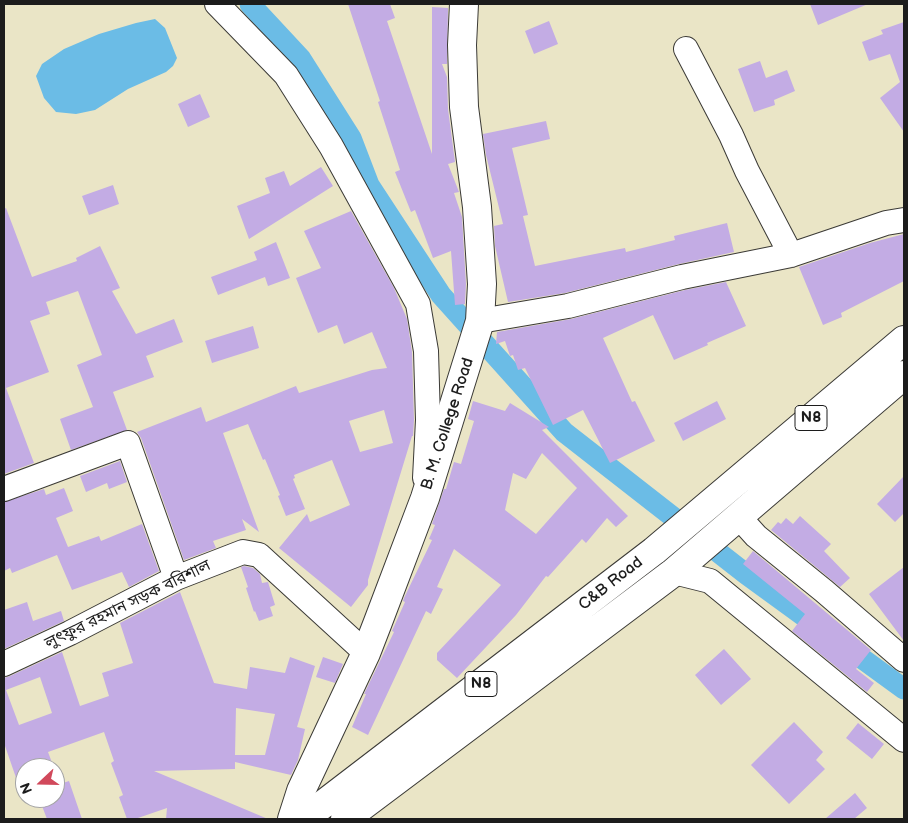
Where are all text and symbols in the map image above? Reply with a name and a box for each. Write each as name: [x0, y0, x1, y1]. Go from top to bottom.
street label: B. M. College Road: [418, 355, 478, 493]
road number: N8: [795, 406, 827, 430]
street label: C&B Road: [575, 553, 647, 615]
street label: লুৎফুর রহমান সড়ক বরিশাল: [42, 556, 214, 654]
road number: N8: [465, 672, 497, 696]
north arrow: [15, 758, 65, 808]
text: N: [17, 780, 36, 796]

